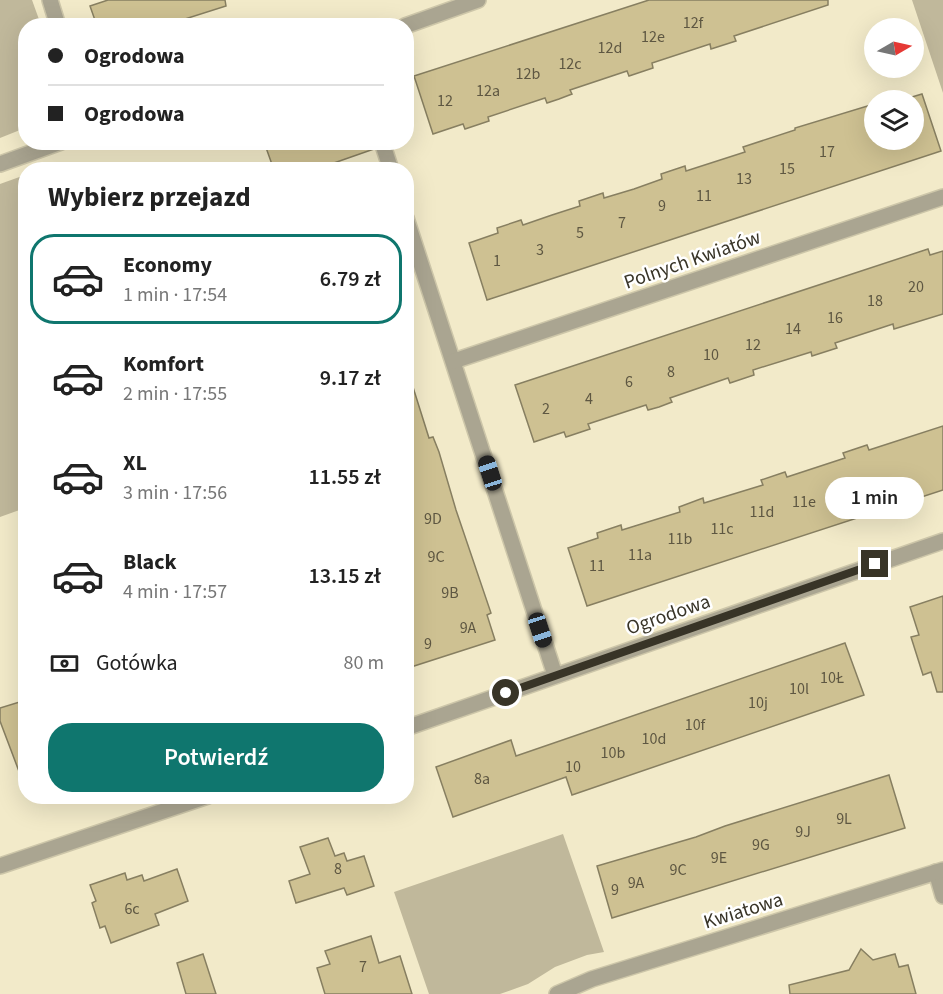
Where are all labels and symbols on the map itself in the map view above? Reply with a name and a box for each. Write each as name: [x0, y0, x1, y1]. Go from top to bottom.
house number: 12f: [683, 12, 705, 34]
north arrow: [864, 18, 924, 78]
house number: 12e: [641, 26, 665, 48]
house number: 12d: [598, 37, 622, 59]
house number: 12c: [558, 53, 582, 75]
house number: 12b: [516, 63, 541, 85]
house number: 12a: [476, 80, 500, 102]
house number: 12: [437, 90, 453, 112]
house number: 17: [819, 141, 835, 163]
house number: 15: [779, 158, 795, 180]
house number: 13: [736, 168, 752, 190]
house number: 11: [696, 185, 712, 207]
house number: 9: [658, 195, 666, 217]
house number: 7: [618, 212, 626, 234]
house number: 5: [576, 222, 584, 244]
street label: Polnych Kwiatów: [620, 223, 764, 296]
house number: 3: [536, 239, 544, 261]
house number: 1: [493, 250, 501, 272]
house number: 20: [908, 276, 924, 298]
house number: 18: [867, 290, 883, 312]
house number: 16: [827, 307, 843, 329]
house number: 14: [785, 318, 801, 340]
house number: 12: [745, 334, 761, 356]
house number: 10: [703, 344, 719, 366]
house number: 8: [667, 361, 675, 383]
house number: 6: [625, 371, 633, 393]
house number: 4: [585, 388, 593, 410]
house number: 2: [542, 398, 550, 420]
car: [476, 453, 504, 493]
callout: 1 min: [826, 477, 924, 519]
house number: 11e: [792, 491, 816, 513]
house number: 11d: [750, 501, 774, 523]
house number: 9D: [424, 508, 442, 530]
house number: 11c: [710, 518, 734, 540]
house number: 11b: [668, 528, 693, 550]
house number: 11a: [628, 544, 652, 566]
house number: 9C: [427, 546, 445, 568]
route end: [861, 550, 888, 577]
house number: 11: [589, 555, 605, 577]
house number: 9B: [441, 582, 459, 604]
street label: Ogrodowa: [623, 588, 714, 642]
car: [526, 610, 554, 650]
house number: 9A: [460, 617, 477, 639]
house number: 9: [424, 633, 432, 655]
house number: 10Ł: [820, 667, 844, 689]
house number: 10l: [789, 678, 809, 700]
route start: [492, 679, 519, 706]
house number: 10j: [748, 692, 768, 714]
house number: 10f: [685, 714, 707, 736]
house number: 10d: [642, 728, 666, 750]
house number: 10b: [601, 742, 626, 764]
house number: 10: [565, 756, 581, 778]
house number: 8a: [474, 768, 490, 790]
house number: 9L: [836, 808, 852, 830]
house number: 9J: [795, 821, 811, 843]
house number: 9G: [752, 834, 770, 856]
house number: 9E: [711, 847, 727, 869]
house number: 8: [334, 858, 342, 880]
house number: 9C: [669, 859, 687, 881]
house number: 9A: [628, 872, 645, 894]
house number: 9: [611, 879, 619, 901]
street label: Kwiatowa: [700, 886, 787, 936]
house number: 6c: [124, 898, 140, 920]
house number: 7: [359, 956, 367, 978]

